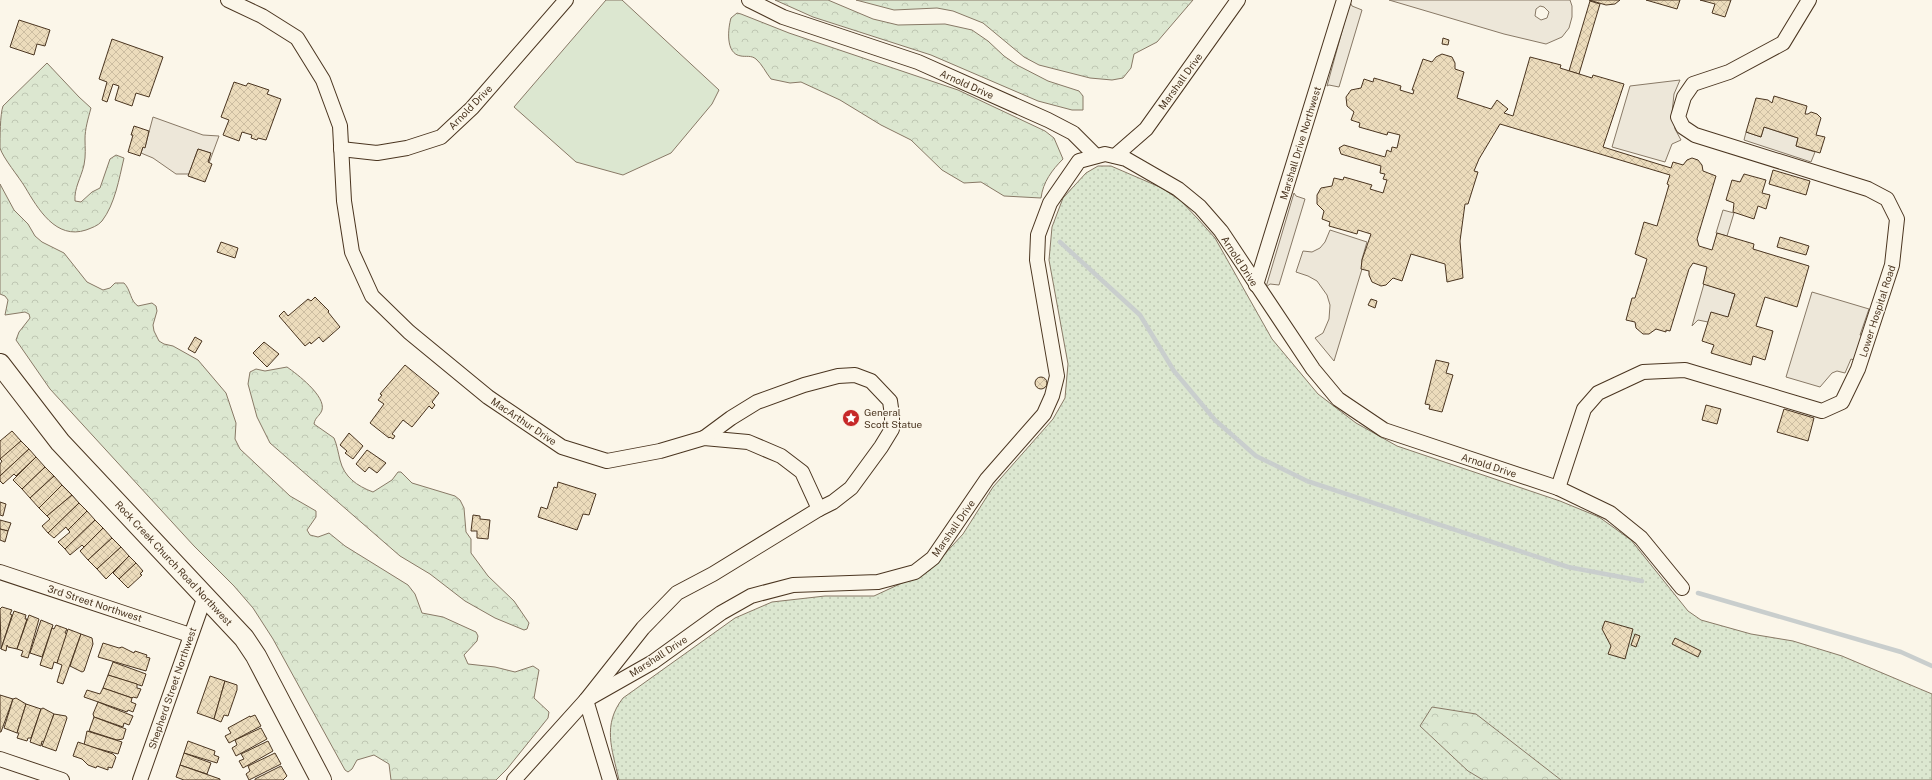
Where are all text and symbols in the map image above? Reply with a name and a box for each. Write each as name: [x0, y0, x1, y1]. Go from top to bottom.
street label: Marshall Drive: [1156, 50, 1205, 112]
street label: Arnold Drive: [938, 67, 996, 101]
street label: Arnold Drive: [446, 82, 495, 132]
street label: Marshall Drive Northwest: [1277, 85, 1323, 201]
street label: Arnold Drive: [1219, 234, 1261, 289]
street label: Lower Hospital Road: [1856, 263, 1898, 359]
street label: MacArthur Drive: [489, 395, 559, 448]
place label: General Scott Statue: [864, 406, 923, 430]
place icon: General Scott Statue: [841, 408, 861, 428]
street label: Arnold Drive: [1460, 450, 1519, 480]
street label: Marshall Drive: [929, 497, 977, 559]
street label: Rock Creek Church Road Northwest: [113, 498, 235, 628]
street label: 3rd Street Northwest: [46, 582, 144, 624]
street label: Shepherd Street Northwest: [146, 625, 199, 750]
street label: Marshall Drive: [627, 633, 690, 679]

